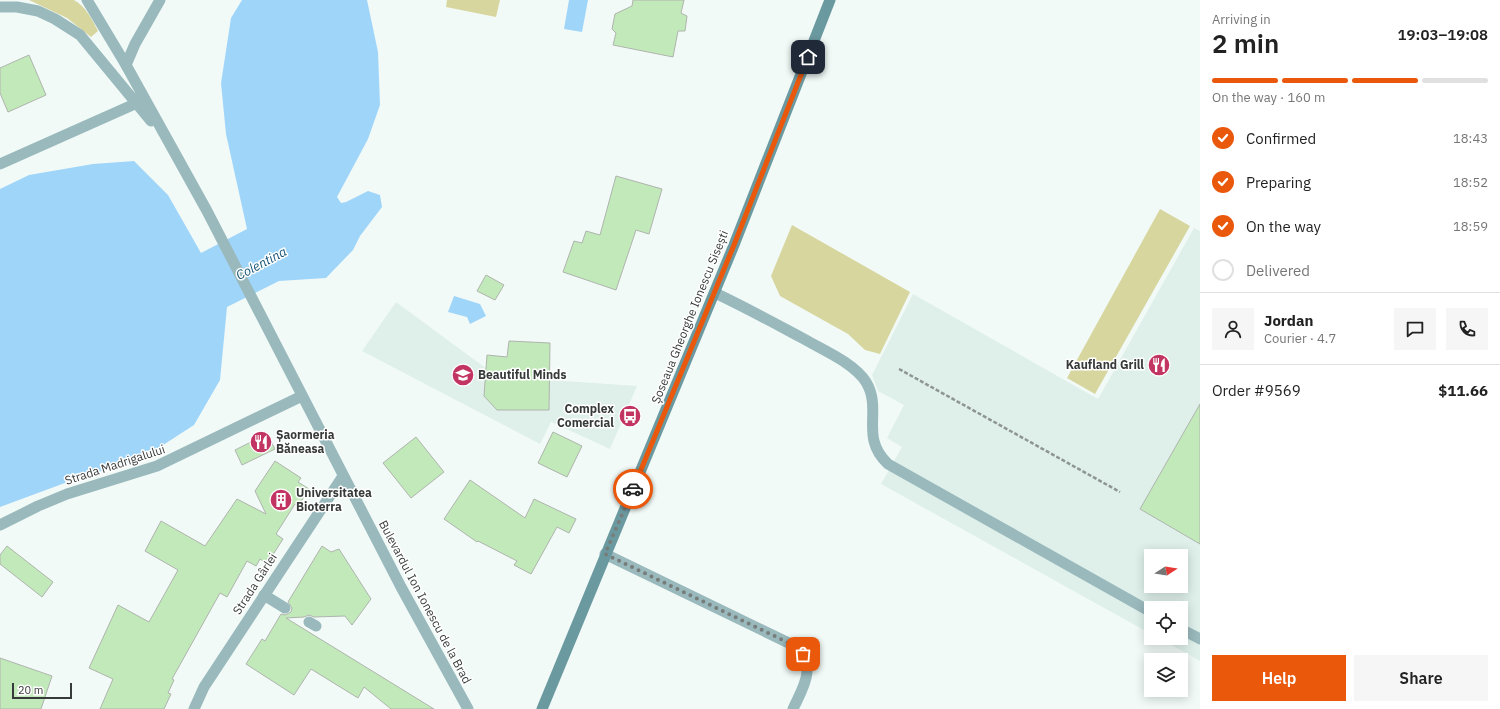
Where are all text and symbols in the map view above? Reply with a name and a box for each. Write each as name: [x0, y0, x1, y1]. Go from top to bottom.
text: Arriving in: [1212, 11, 1271, 28]
text: 19:03–19:08: [1398, 25, 1488, 44]
text: 2 min: [1212, 26, 1279, 60]
pin: [791, 40, 825, 74]
icon: home: [797, 46, 819, 68]
text: On the way · 160 m: [1212, 89, 1325, 106]
icon: check: [1212, 127, 1234, 149]
text: Confirmed: [1246, 129, 1316, 148]
text: 18:43: [1453, 130, 1488, 147]
icon: check: [1212, 171, 1234, 193]
text: Preparing: [1246, 173, 1311, 192]
text: 18:52: [1453, 174, 1488, 191]
icon: check: [1212, 215, 1234, 237]
text: On the way: [1246, 217, 1321, 236]
text: 18:59: [1453, 218, 1488, 235]
street label: Șoseaua Gheorghe Ionescu Sisești: [648, 228, 731, 406]
water label: Colentina: [233, 243, 289, 284]
text: Delivered: [1246, 261, 1310, 280]
button: person: [1212, 308, 1254, 350]
button: chat: [1394, 308, 1436, 350]
button: phone: [1446, 308, 1488, 350]
text: Jordan: [1264, 311, 1313, 330]
text: Courier · 4.7: [1264, 330, 1336, 347]
restaurant icon: Kaufland Grill: [1146, 352, 1172, 378]
place label: Kaufland Grill: [1066, 357, 1144, 372]
school or university icon: Beautiful Minds: [450, 362, 476, 388]
place label: Beautiful Minds: [478, 367, 566, 382]
text: Order #9569: [1212, 381, 1301, 400]
text: $11.66: [1438, 381, 1488, 400]
place label: Complex Comercial: [557, 401, 614, 430]
bus stop icon: Complex Comercial: [617, 403, 643, 429]
place label: Șaormeria Băneasa: [276, 427, 335, 456]
restaurant icon: Șaormeria Băneasa: [248, 429, 274, 455]
street label: Strada Madrigalului: [63, 441, 167, 488]
courier: [613, 469, 653, 509]
icon: car: [622, 478, 644, 500]
place label: Universitatea Bioterra: [296, 485, 372, 514]
building icon: Universitatea Bioterra: [268, 487, 294, 513]
street label: Bulevardul Ion Ionescu de la Brad: [376, 518, 475, 686]
north arrow: [1144, 549, 1188, 593]
map controls: [1144, 549, 1188, 697]
street label: Strada Gârlei: [229, 550, 280, 617]
button: locate: [1144, 601, 1188, 645]
pin: [786, 637, 820, 671]
icon: bag: [792, 643, 814, 665]
button: layers: [1144, 653, 1188, 697]
button: Help: [1212, 655, 1346, 701]
button: Share: [1354, 655, 1488, 701]
scale bar: [12, 681, 72, 700]
text: 20 m: [18, 683, 43, 697]

